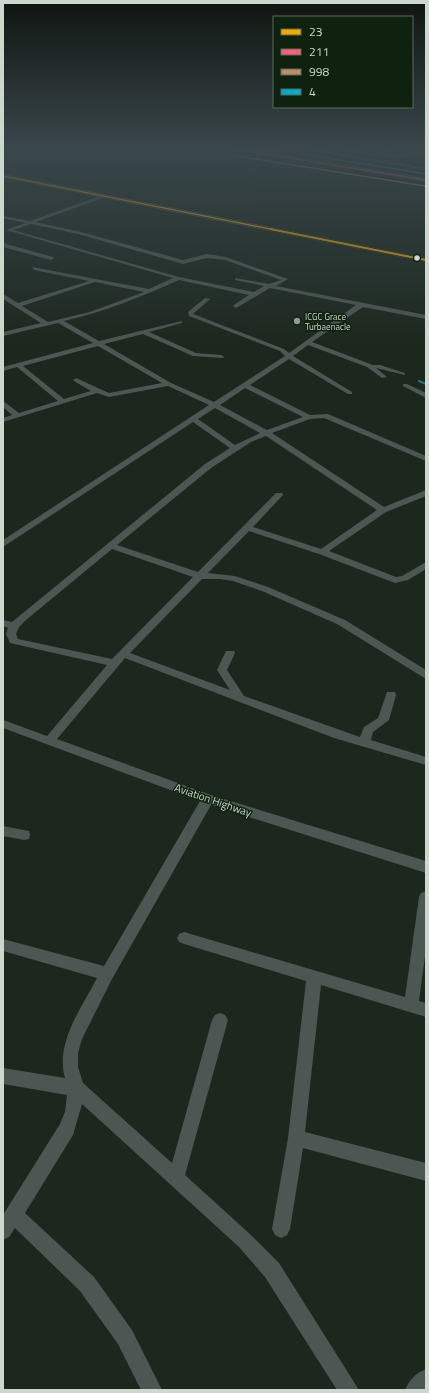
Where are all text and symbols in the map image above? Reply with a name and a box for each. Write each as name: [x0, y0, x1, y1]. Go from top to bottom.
legend: [273, 16, 413, 108]
text: 23: [309, 22, 322, 41]
text: 211: [309, 42, 329, 61]
text: 998: [309, 62, 329, 81]
text: 4: [309, 82, 316, 101]
unlabelled marker: [412, 253, 422, 263]
place label: ICGC Grace Turbaenacle: [305, 310, 351, 333]
marker: ICGC Grace Turbaenacle: [292, 316, 302, 326]
street label: Aviation Highway: [172, 779, 254, 821]

